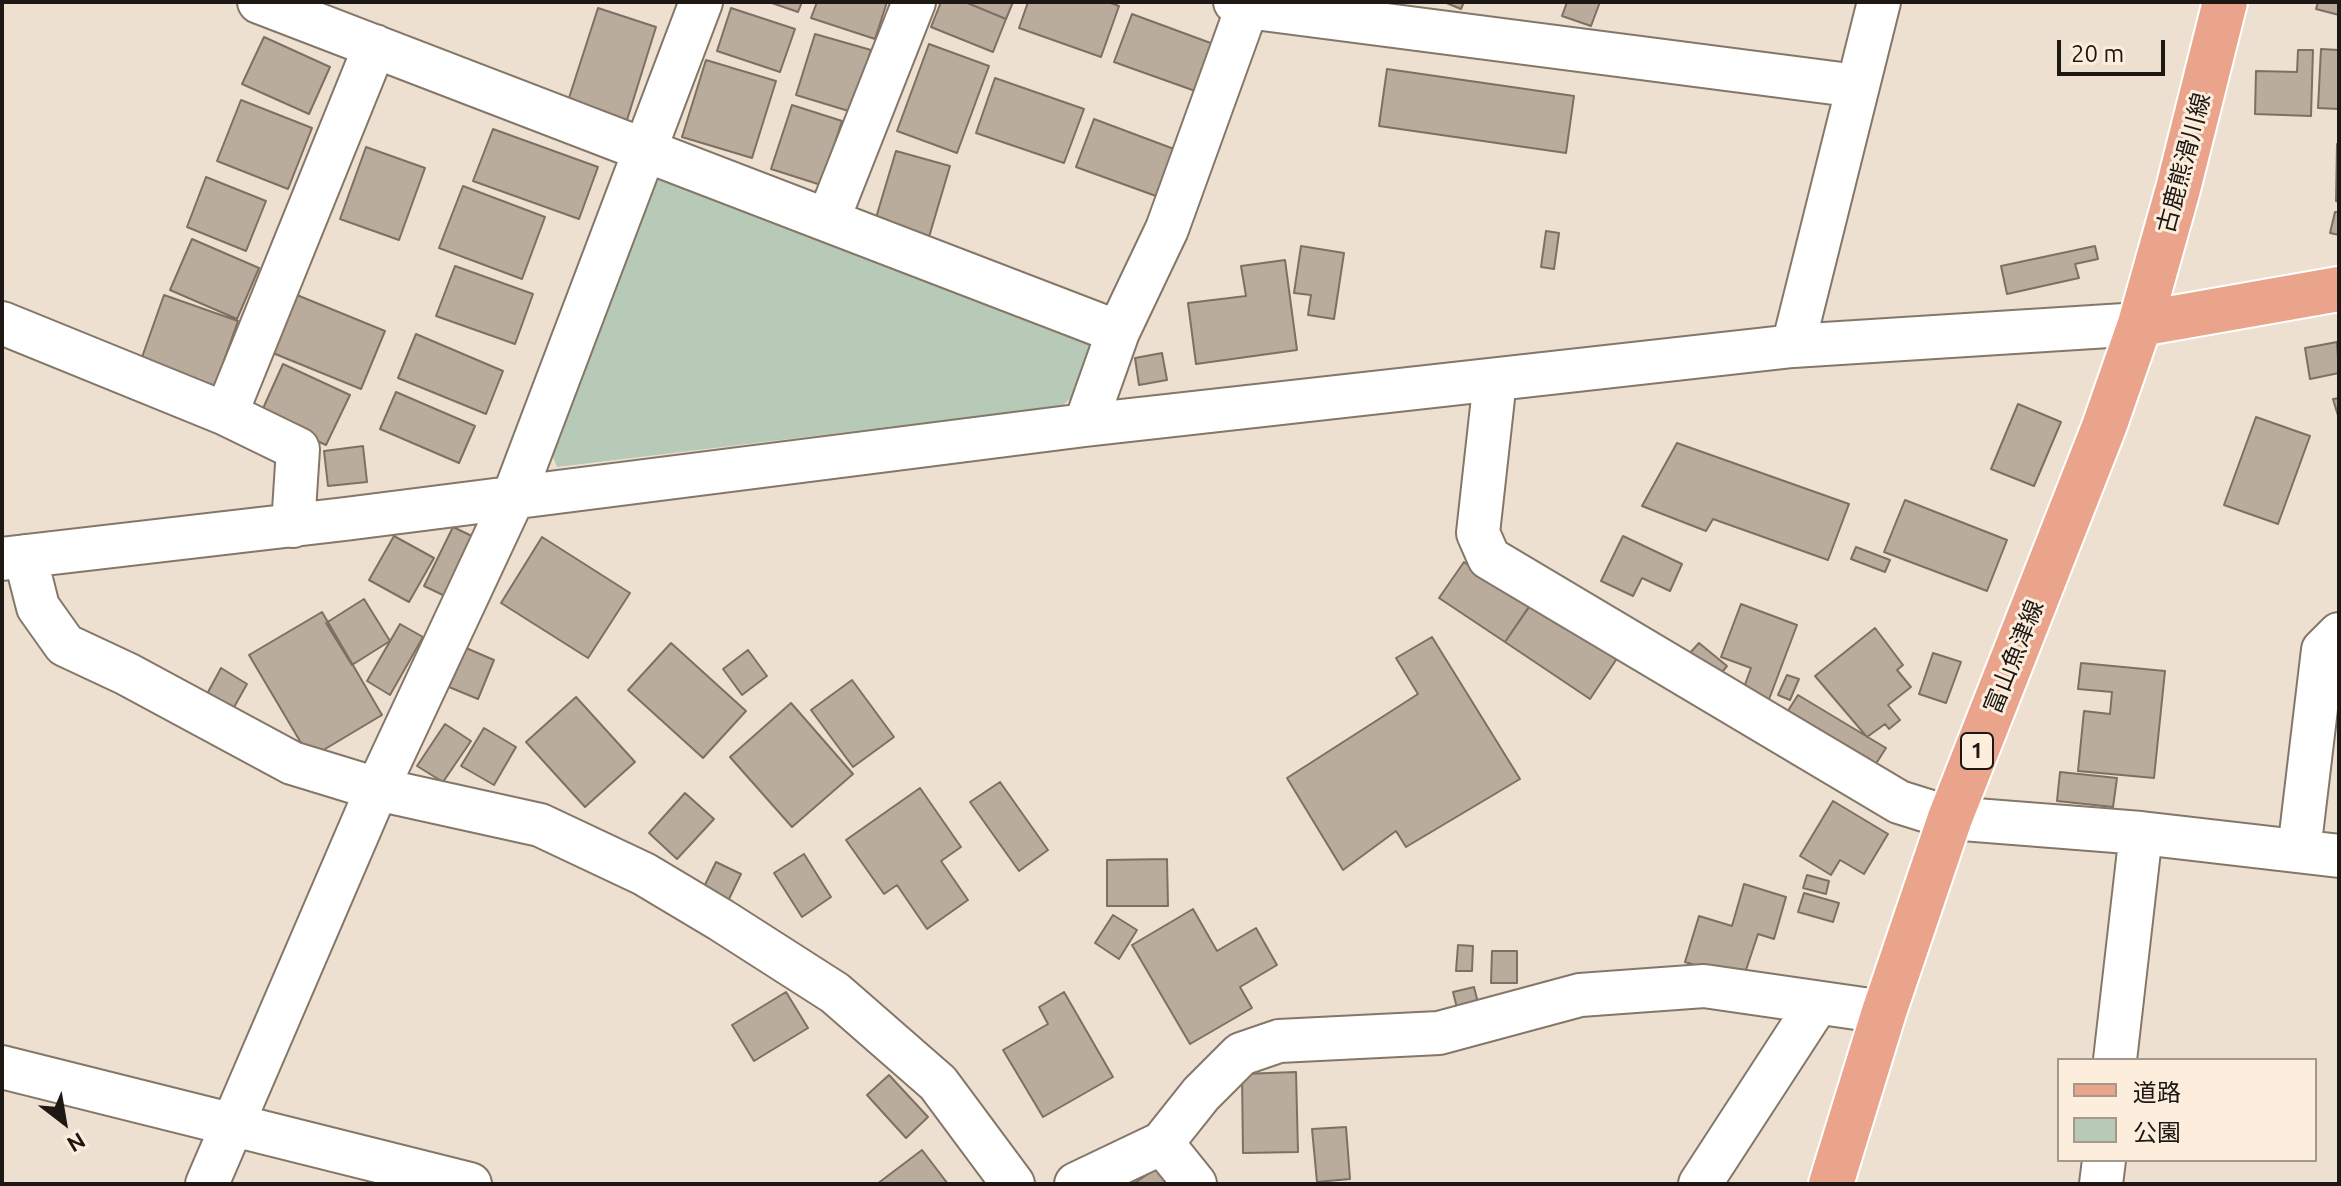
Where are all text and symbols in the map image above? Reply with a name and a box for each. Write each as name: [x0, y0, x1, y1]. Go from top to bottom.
scale bar: [2061, 24, 2169, 74]
text: 20 m: [2071, 40, 2124, 67]
street label: 古鹿熊滑川線: [2151, 90, 2217, 236]
street label: 富山魚津線: [1978, 596, 2050, 718]
road number: 1: [1961, 733, 1993, 769]
legend: [2057, 1058, 2317, 1162]
text: 道路: [2133, 1079, 2181, 1106]
north arrow: [24, 1082, 104, 1162]
text: 公園: [2133, 1119, 2181, 1146]
text: N: [63, 1128, 90, 1158]

